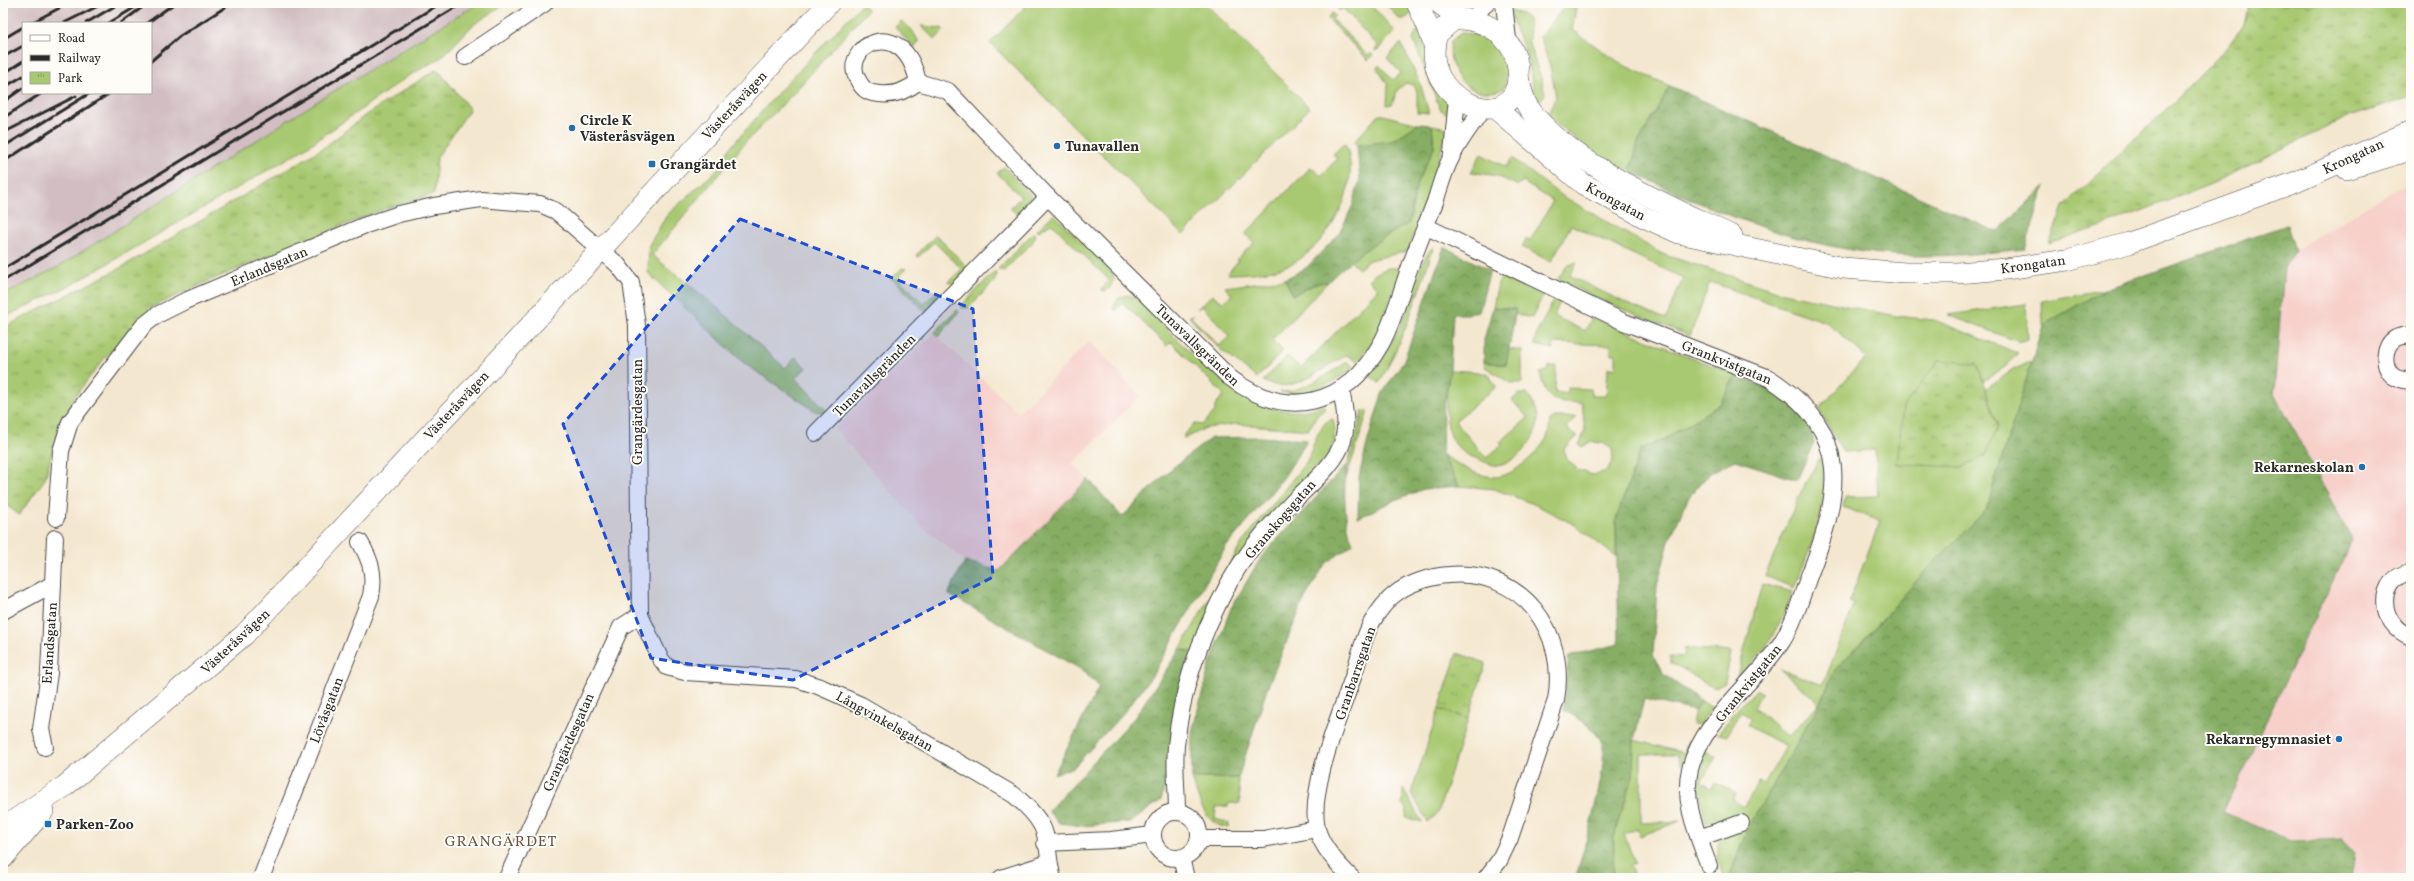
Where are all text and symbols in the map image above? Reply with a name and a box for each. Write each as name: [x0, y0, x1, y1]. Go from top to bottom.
legend: [22, 22, 152, 94]
text: Road: [58, 31, 85, 47]
text: Railway: [58, 51, 101, 67]
street label: Västeråsvägen: [698, 67, 772, 145]
text: Park: [58, 71, 83, 87]
place label: Circle K Västeråsvägen: [580, 112, 675, 147]
marker: Circle K Västeråsvägen: [567, 123, 577, 133]
street label: Krongatan: [2320, 135, 2387, 180]
place label: Tunavallen: [1065, 138, 1139, 157]
marker: Tunavallen: [1052, 141, 1062, 151]
place label: Grangärdet: [660, 156, 736, 175]
marker: Grangärdet: [647, 159, 657, 169]
street label: Krongatan: [1582, 179, 1649, 226]
street label: Erlandsgatan: [228, 243, 311, 292]
street label: Krongatan: [2000, 252, 2067, 279]
street label: Tunavallsgränden: [1151, 301, 1243, 391]
street label: Tunavallsgränden: [829, 330, 921, 422]
street label: Grankvistgatan: [1678, 337, 1774, 390]
street label: Grangärdesgatan: [629, 359, 648, 465]
street label: Västeråsvägen: [420, 367, 494, 445]
place label: Rekarneskolan: [2254, 459, 2354, 478]
marker: Rekarneskolan: [2357, 462, 2367, 472]
street label: Granskogsgatan: [1241, 476, 1321, 564]
street label: Erlandsgatan: [38, 602, 63, 685]
street label: Västeråsvägen: [197, 605, 275, 679]
street label: Granbarrsgatan: [1331, 624, 1381, 723]
street label: Grankvistgatan: [1712, 641, 1787, 727]
street label: Lövåsgatan: [306, 675, 349, 746]
street label: Långvinkelsgatan: [832, 688, 936, 757]
street label: Grangärdesgatan: [539, 690, 600, 795]
place label: Rekarnegymnasiet: [2206, 731, 2331, 750]
marker: Rekarnegymnasiet: [2334, 734, 2344, 744]
place label: Parken-Zoo: [56, 816, 134, 835]
marker: Parken-Zoo: [43, 819, 53, 829]
district label: GRANGÄRDET: [445, 832, 557, 853]

